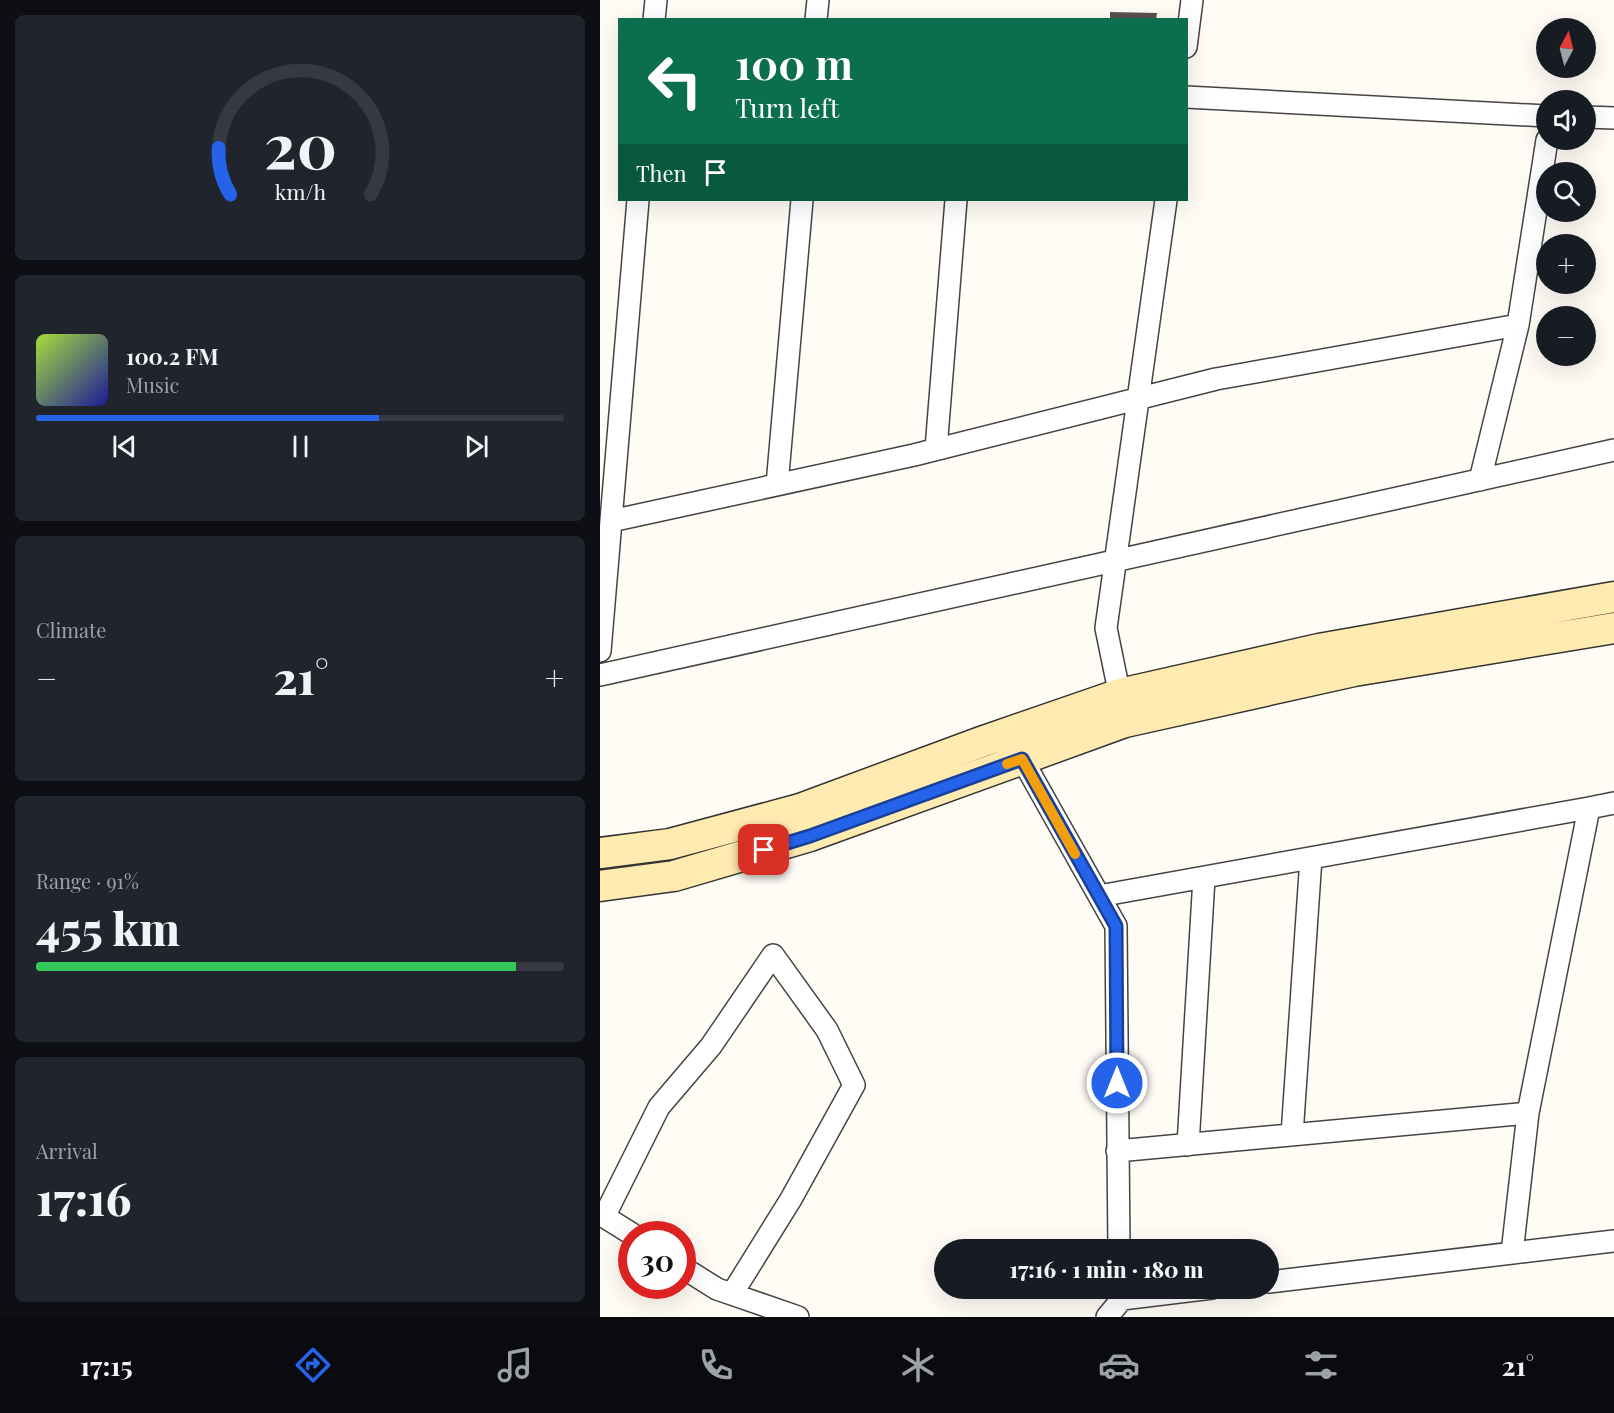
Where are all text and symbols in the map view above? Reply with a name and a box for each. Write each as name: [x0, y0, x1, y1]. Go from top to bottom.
north arrow: [1536, 18, 1596, 78]
map controls: [1536, 18, 1596, 366]
text: 100 m: [735, 35, 853, 91]
icon: left: [636, 42, 714, 120]
text: Turn left: [735, 89, 839, 125]
button: sound: [1536, 90, 1596, 150]
text: 20: [264, 101, 336, 185]
icon: arrive: [699, 156, 732, 189]
text: Then: [636, 158, 687, 188]
button: search: [1536, 162, 1596, 222]
text: km/h: [274, 177, 326, 205]
button: +: [1536, 234, 1596, 294]
button: −: [1536, 306, 1596, 366]
text: 100.2 FM: [126, 341, 219, 371]
text: Music: [126, 371, 179, 398]
icon: previous: [108, 430, 141, 463]
icon: pause: [284, 430, 317, 463]
icon: next: [460, 430, 493, 463]
text: Climate: [36, 616, 106, 643]
text: 21°: [273, 646, 329, 706]
text: −: [36, 655, 57, 699]
text: +: [545, 655, 564, 699]
pin: [738, 824, 789, 875]
icon: arrive: [747, 833, 780, 866]
text: Range · 91%: [36, 867, 139, 894]
text: 455 km: [36, 897, 180, 957]
position arrow: [1085, 1051, 1149, 1115]
text: Arrival: [36, 1137, 98, 1164]
text: 17:16: [36, 1167, 132, 1227]
speed limit sign: 30: [618, 1221, 696, 1299]
text: 17:16 · 1 min · 180 m: [1009, 1254, 1204, 1284]
icon: directions: [292, 1344, 334, 1386]
icon: music: [494, 1344, 536, 1386]
icon: phone: [695, 1344, 737, 1386]
icon: climate: [897, 1344, 939, 1386]
icon: car: [1098, 1344, 1140, 1386]
icon: filters: [1300, 1344, 1342, 1386]
text: 17:15: [80, 1347, 133, 1383]
text: 21°: [1501, 1347, 1534, 1383]

